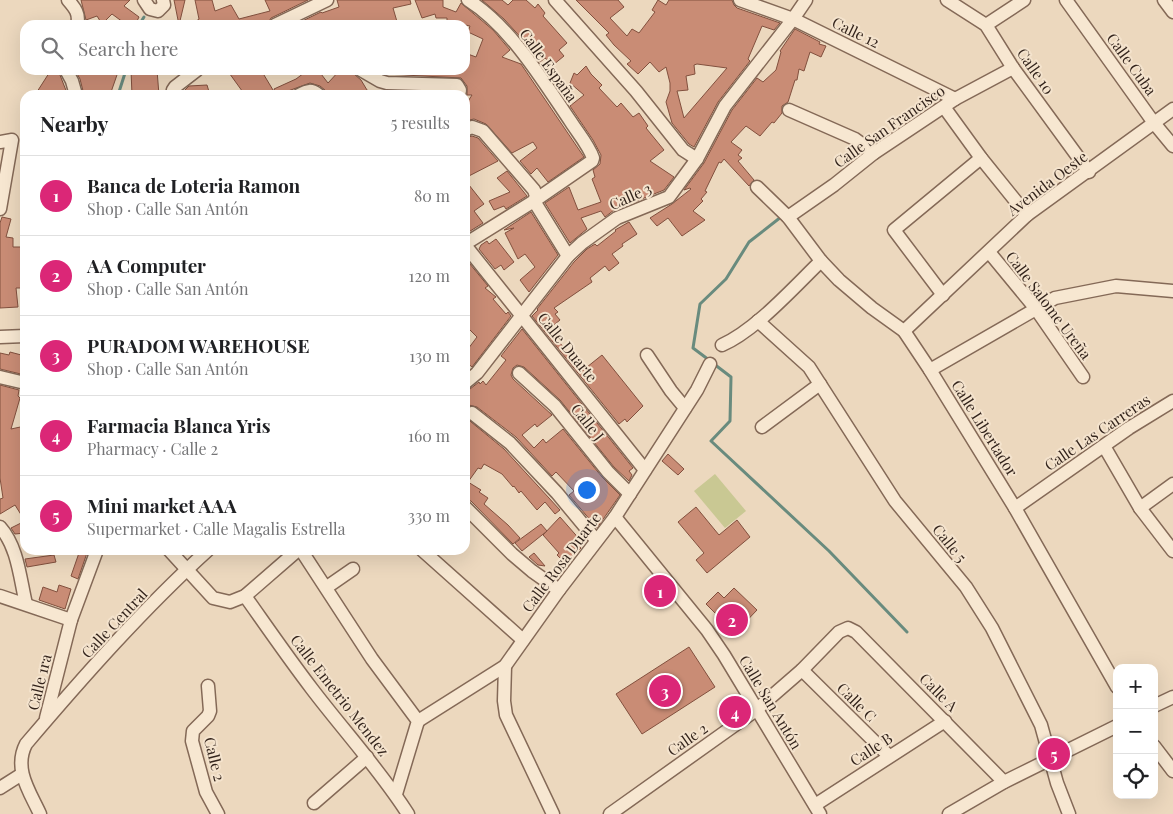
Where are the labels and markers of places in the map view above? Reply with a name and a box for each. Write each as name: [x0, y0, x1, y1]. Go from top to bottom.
pin: 1: [644, 572, 676, 610]
pin: 2: [716, 601, 748, 639]
pin: 3: [649, 672, 681, 710]
pin: 4: [719, 693, 751, 731]
pin: 5: [1038, 735, 1070, 773]

